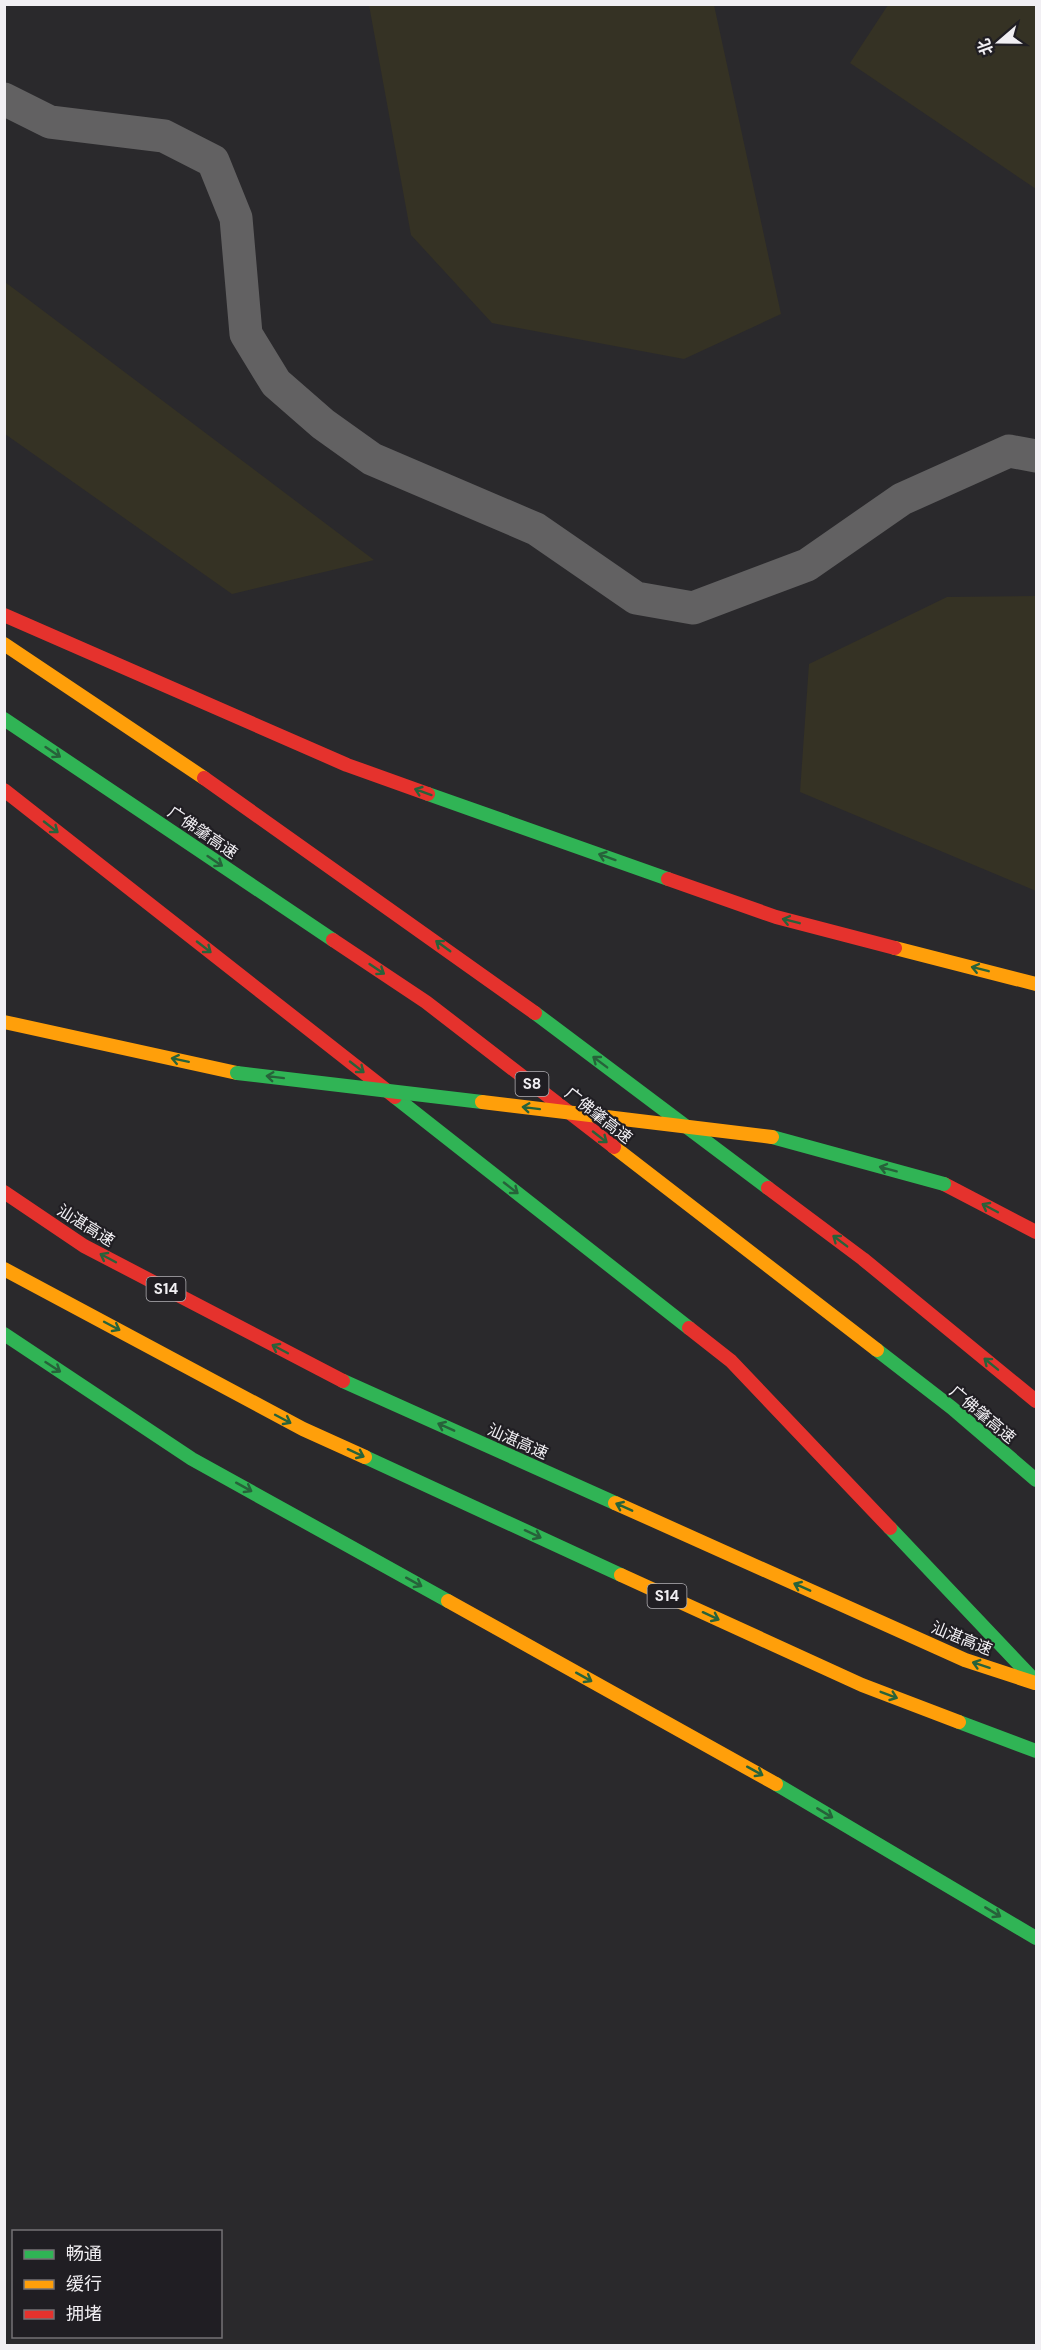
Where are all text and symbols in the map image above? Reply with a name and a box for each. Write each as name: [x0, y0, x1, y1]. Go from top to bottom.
north arrow: [969, 12, 1029, 72]
text: 北: [973, 36, 998, 58]
one-way arrow: [44, 746, 61, 758]
one-way arrow: [414, 786, 433, 797]
street label: 广佛肇高速: [164, 801, 242, 863]
one-way arrow: [42, 820, 58, 833]
one-way arrow: [598, 851, 617, 862]
one-way arrow: [206, 855, 223, 867]
one-way arrow: [782, 915, 801, 926]
one-way arrow: [196, 940, 212, 953]
one-way arrow: [435, 940, 451, 952]
one-way arrow: [368, 963, 385, 975]
one-way arrow: [971, 963, 990, 975]
one-way arrow: [171, 1054, 190, 1066]
one-way arrow: [592, 1055, 608, 1068]
one-way arrow: [349, 1061, 365, 1074]
one-way arrow: [265, 1072, 285, 1083]
road number: S8: [516, 1072, 548, 1096]
street label: 广佛肇高速: [561, 1082, 637, 1148]
one-way arrow: [521, 1103, 541, 1114]
one-way arrow: [592, 1130, 608, 1143]
one-way arrow: [879, 1163, 898, 1174]
one-way arrow: [502, 1181, 518, 1194]
street label: 汕湛高速: [53, 1200, 118, 1251]
one-way arrow: [982, 1202, 1000, 1214]
one-way arrow: [832, 1235, 848, 1248]
one-way arrow: [99, 1252, 117, 1263]
road number: S14: [146, 1277, 186, 1301]
one-way arrow: [102, 1321, 120, 1332]
one-way arrow: [272, 1343, 290, 1354]
one-way arrow: [984, 1357, 999, 1371]
one-way arrow: [45, 1361, 61, 1373]
street label: 广佛肇高速: [945, 1381, 1020, 1448]
one-way arrow: [274, 1414, 292, 1425]
street label: 汕湛高速: [484, 1419, 551, 1464]
one-way arrow: [438, 1421, 456, 1433]
one-way arrow: [346, 1448, 364, 1460]
one-way arrow: [234, 1482, 252, 1493]
one-way arrow: [616, 1501, 634, 1512]
one-way arrow: [524, 1529, 542, 1541]
one-way arrow: [405, 1576, 422, 1588]
one-way arrow: [794, 1580, 812, 1592]
road number: S14: [648, 1584, 686, 1608]
one-way arrow: [701, 1610, 719, 1622]
street label: 汕湛高速: [928, 1617, 995, 1660]
one-way arrow: [972, 1659, 991, 1670]
one-way arrow: [575, 1672, 593, 1683]
one-way arrow: [879, 1690, 897, 1701]
one-way arrow: [746, 1766, 763, 1778]
one-way arrow: [816, 1807, 833, 1819]
one-way arrow: [984, 1907, 1001, 1919]
legend: [12, 2230, 222, 2338]
text: 畅通: [66, 2242, 102, 2266]
text: 缓行: [66, 2272, 102, 2296]
text: 拥堵: [66, 2302, 102, 2326]

